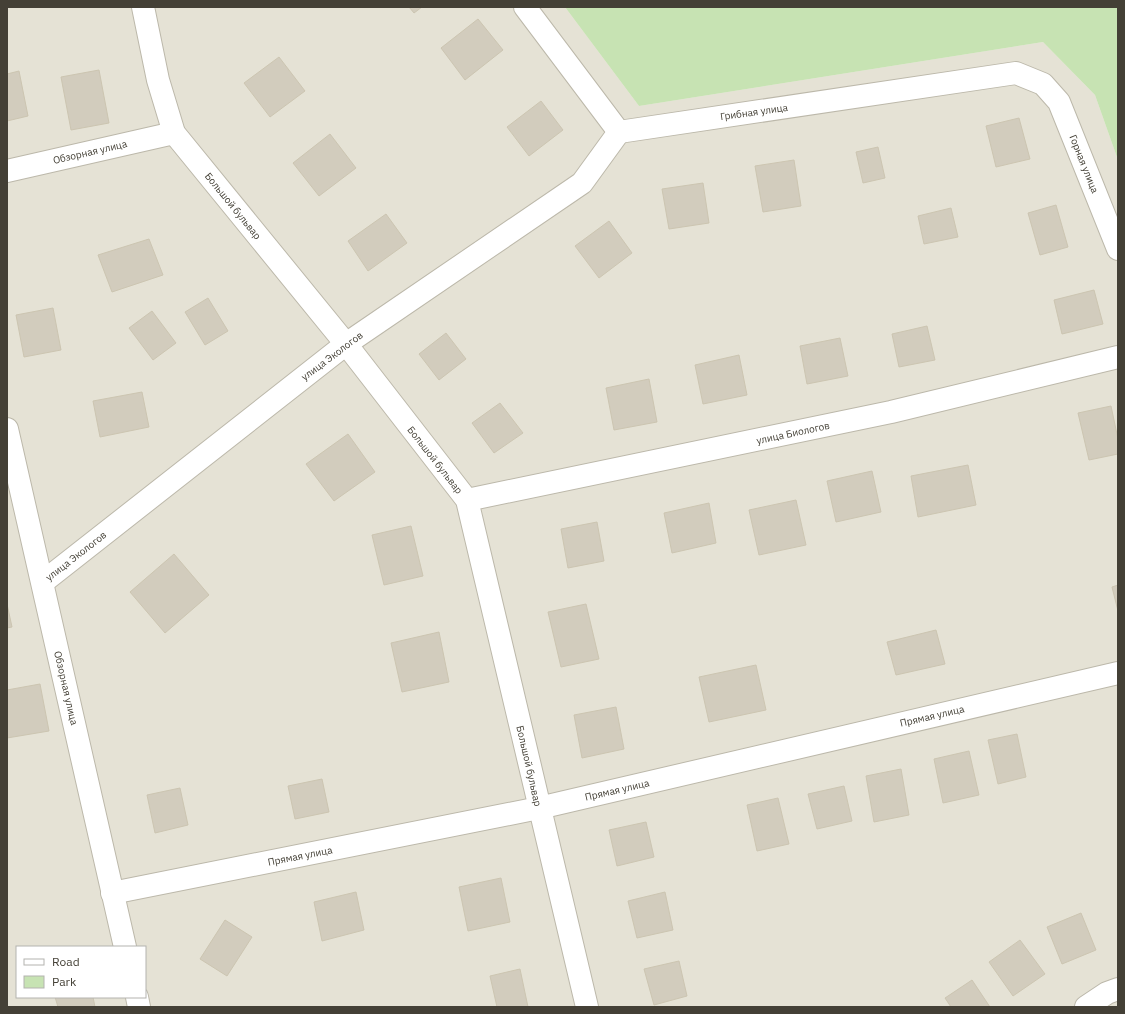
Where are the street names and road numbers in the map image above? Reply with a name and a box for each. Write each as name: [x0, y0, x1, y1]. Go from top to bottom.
street label: Грибная улица: [719, 101, 789, 123]
street label: Горная улица: [1066, 133, 1102, 196]
street label: Обзорная улица: [52, 137, 129, 167]
street label: Большой бульвар: [202, 170, 264, 242]
street label: улица Экологов: [299, 329, 365, 383]
street label: улица Биологов: [755, 419, 831, 447]
street label: Большой бульвар: [404, 423, 466, 497]
street label: улица Экологов: [43, 528, 109, 584]
street label: Обзорная улица: [51, 650, 81, 727]
street label: Прямая улица: [898, 702, 966, 730]
street label: Большой бульвар: [513, 724, 545, 808]
street label: Прямая улица: [583, 776, 651, 804]
street label: Прямая улица: [266, 843, 334, 869]

